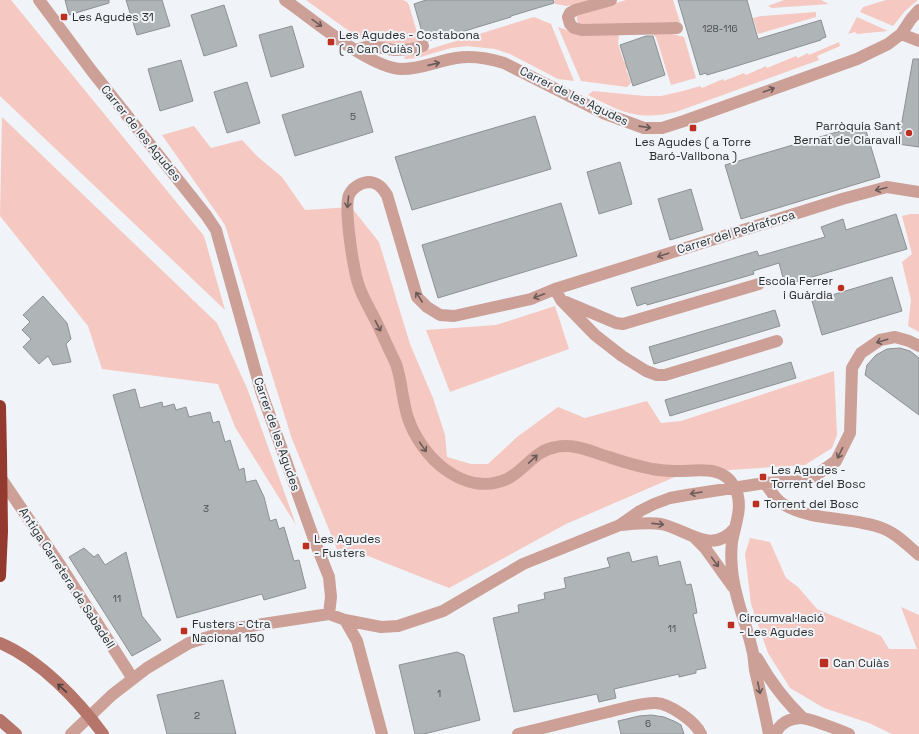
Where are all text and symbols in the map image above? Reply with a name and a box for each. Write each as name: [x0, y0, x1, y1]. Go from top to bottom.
place label: Les Agudes 31: [72, 9, 154, 25]
marker: Les Agudes 31: [59, 12, 69, 22]
one-way arrow: [311, 19, 322, 27]
house number: 128-116: [702, 22, 738, 35]
place label: Les Agudes - Costabona ( a Can Cuiàs ): [339, 27, 480, 57]
marker: Les Agudes - Costabona ( a Can Cuiàs ): [326, 37, 336, 47]
one-way arrow: [427, 59, 440, 67]
street label: Carrer de les Agudes: [517, 63, 631, 129]
street label: Carrer de les Agudes: [97, 82, 185, 184]
one-way arrow: [762, 86, 774, 94]
house number: 5: [350, 110, 356, 123]
place label: Parròquia Sant Bernat de Claravall: [794, 118, 901, 148]
one-way arrow: [639, 123, 652, 131]
marker: Les Agudes ( a Torre Baró-Vallbona ): [688, 123, 698, 133]
marker: Parròquia Sant Bernat de Claravall: [904, 128, 914, 138]
place label: Les Agudes ( a Torre Baró-Vallbona ): [635, 134, 751, 164]
one-way arrow: [874, 186, 887, 193]
one-way arrow: [344, 195, 352, 208]
street label: Carrer del Pedraforca: [675, 206, 797, 258]
one-way arrow: [657, 252, 669, 260]
place label: Escola Ferrer i Guàrdia: [758, 273, 833, 303]
marker: Escola Ferrer i Guàrdia: [836, 283, 846, 293]
one-way arrow: [415, 292, 423, 303]
one-way arrow: [534, 292, 546, 300]
one-way arrow: [375, 320, 382, 332]
one-way arrow: [877, 337, 889, 345]
street label: Carrer de les Agudes: [250, 375, 304, 493]
one-way arrow: [419, 441, 427, 452]
one-way arrow: [836, 447, 843, 459]
one-way arrow: [527, 455, 538, 464]
place label: Les Agudes - Torrent del Bosc: [771, 462, 866, 492]
marker: Les Agudes - Torrent del Bosc: [758, 472, 768, 482]
one-way arrow: [690, 489, 703, 497]
place label: Torrent del Bosc: [764, 496, 859, 512]
marker: Torrent del Bosc: [751, 499, 761, 509]
house number: 3: [203, 502, 209, 515]
street label: Antiga Carretera de Sabadell: [15, 504, 119, 652]
one-way arrow: [651, 521, 664, 528]
place label: Les Agudes - Fusters: [314, 531, 381, 561]
marker: Les Agudes - Fusters: [301, 541, 311, 551]
one-way arrow: [711, 556, 719, 567]
house number: 11: [113, 592, 121, 605]
place label: Circumval·lació - Les Agudes: [739, 610, 824, 640]
place label: Fusters - Ctra Nacional 150: [192, 616, 271, 646]
marker: Circumval·lació - Les Agudes: [726, 620, 736, 630]
house number: 11: [668, 622, 676, 635]
marker: Fusters - Ctra Nacional 150: [179, 626, 189, 636]
place label: Can Cuiàs: [833, 655, 889, 671]
marker: Can Cuiàs: [818, 657, 830, 669]
one-way arrow: [756, 681, 764, 694]
one-way arrow: [57, 683, 67, 693]
house number: 1: [437, 687, 441, 700]
house number: 2: [194, 709, 200, 722]
house number: 6: [645, 717, 651, 730]

